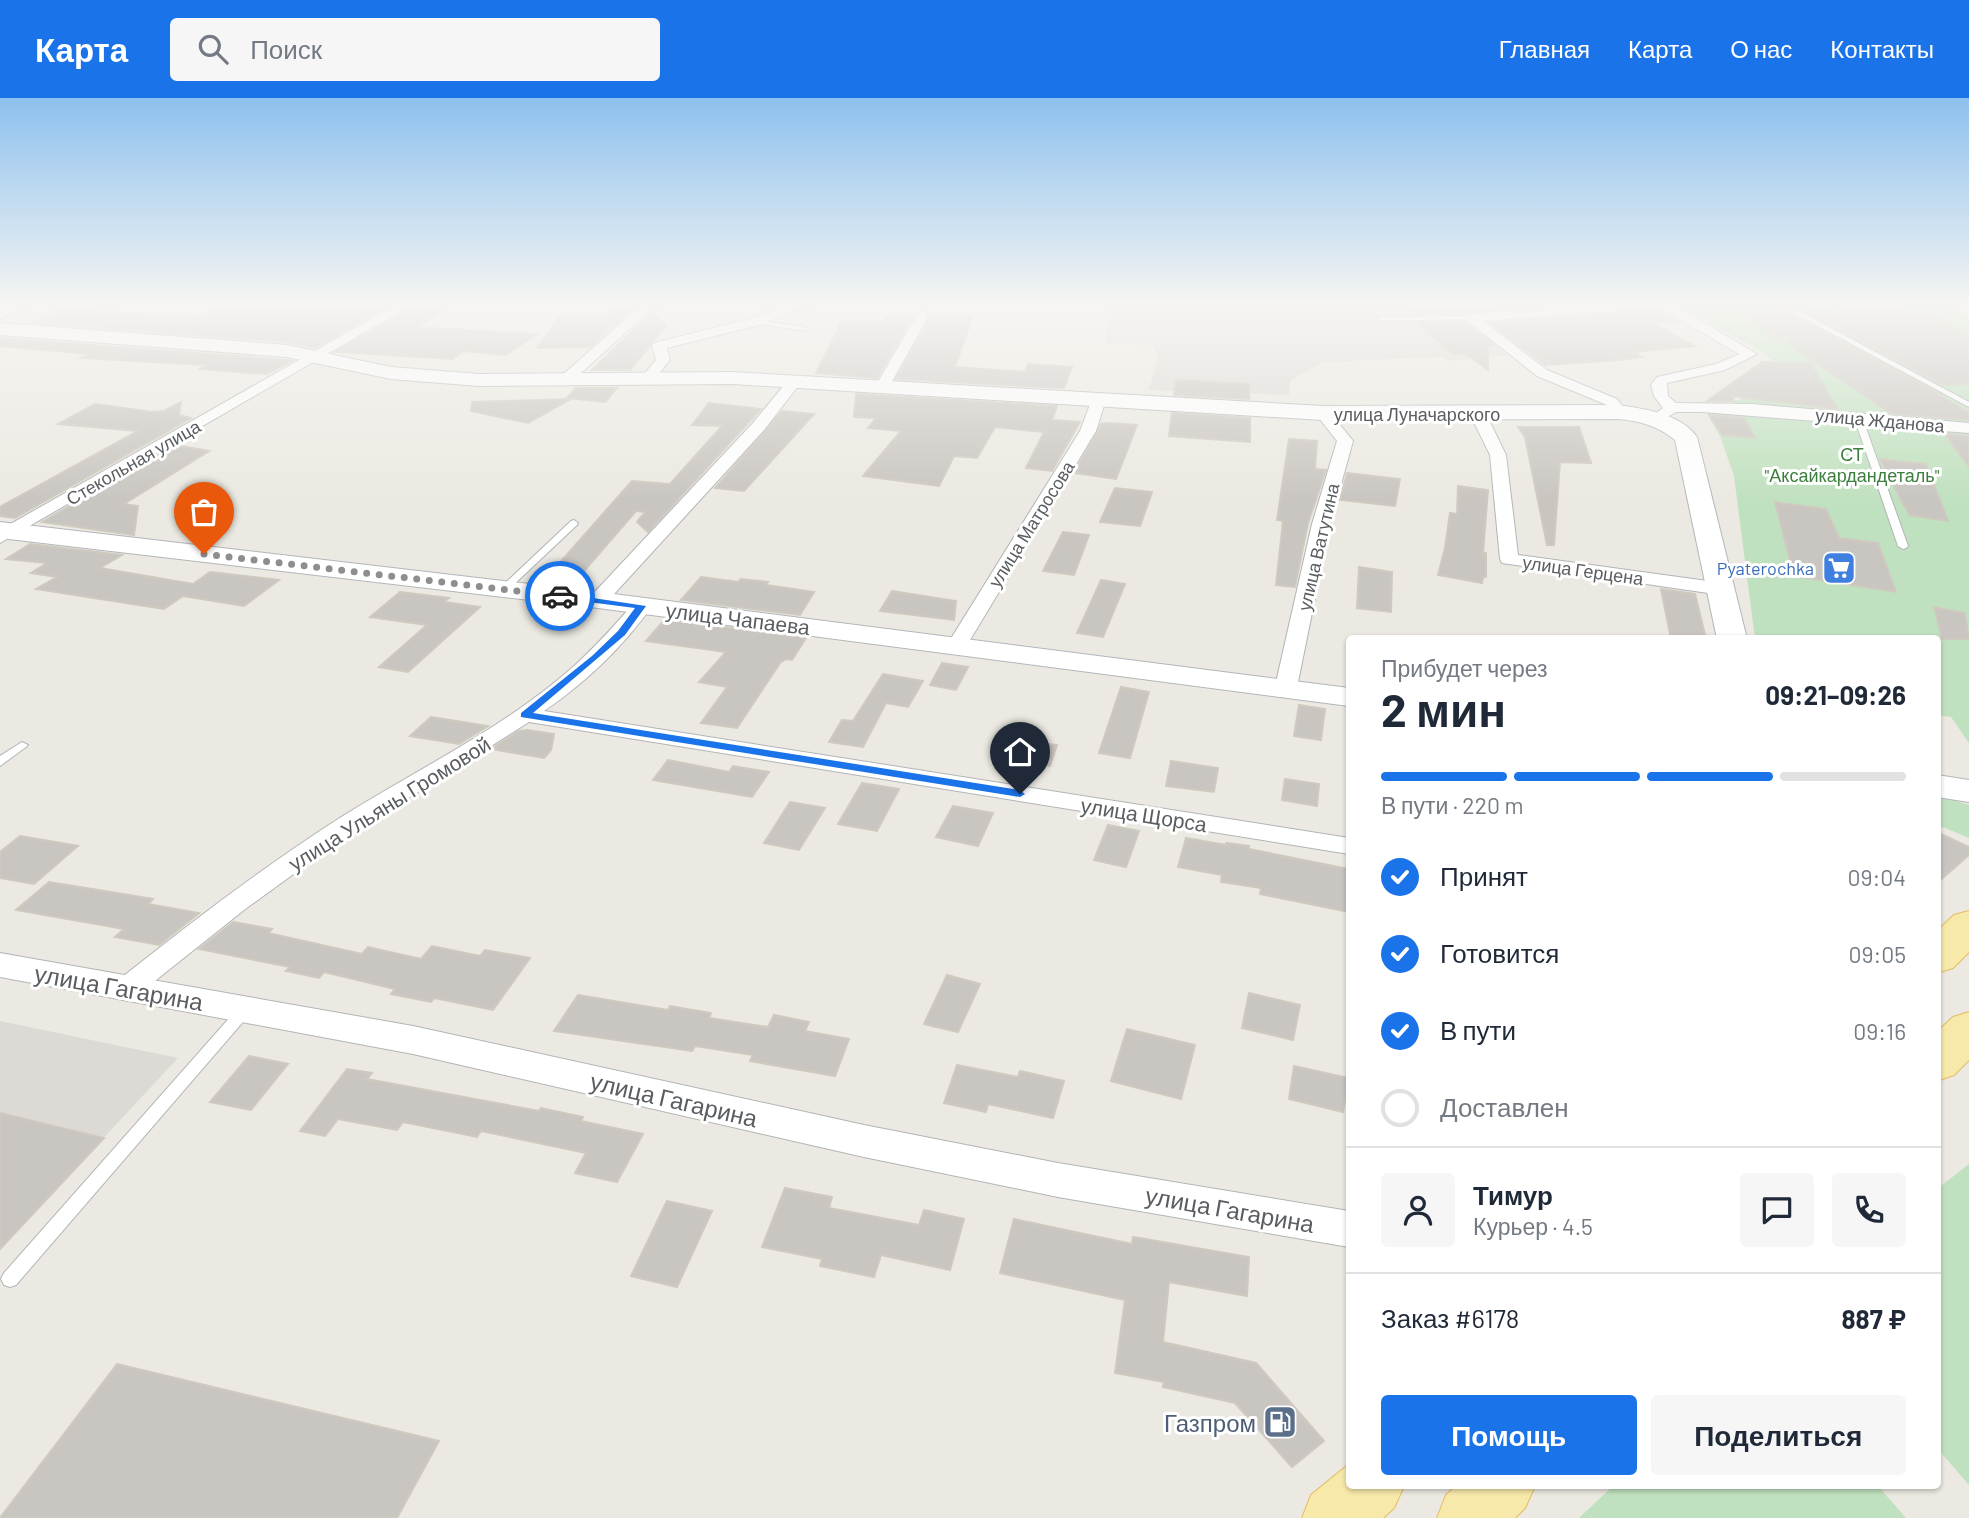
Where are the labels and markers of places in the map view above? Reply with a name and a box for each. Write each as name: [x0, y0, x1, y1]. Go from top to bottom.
pin: [174, 482, 234, 554]
supermarket icon: Pyaterochka: [1820, 549, 1858, 587]
place label: Pyaterochka: [1717, 557, 1814, 579]
pin: [990, 722, 1050, 794]
fuel station icon: Газпром: [1261, 1403, 1299, 1441]
place label: Газпром: [1164, 1408, 1256, 1437]

